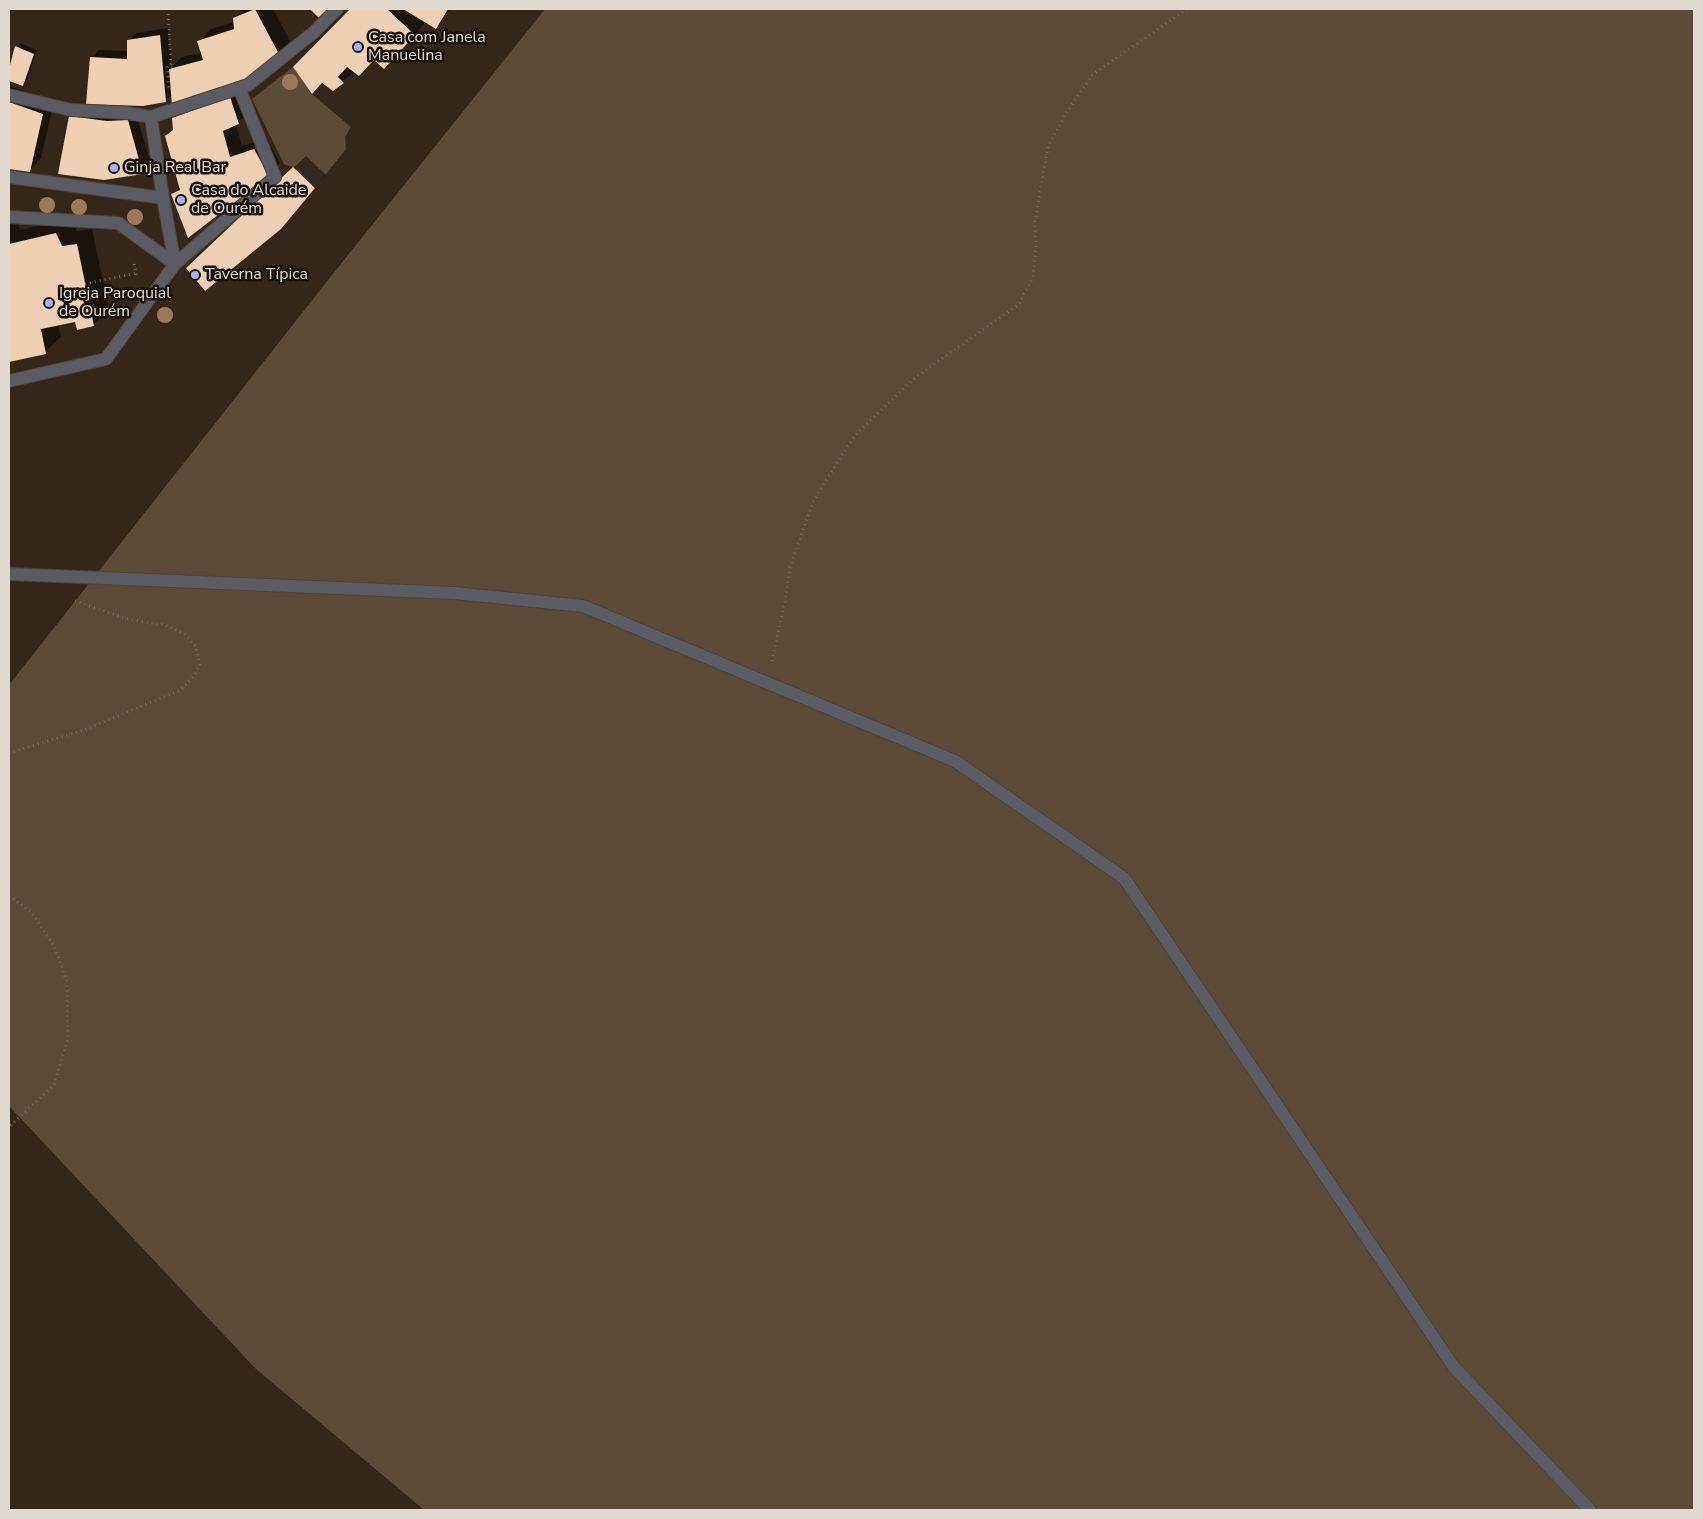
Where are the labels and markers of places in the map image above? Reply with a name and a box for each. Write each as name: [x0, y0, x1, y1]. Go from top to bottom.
place label: Casa com Janela Manuelina: [368, 28, 486, 66]
marker: Casa com Janela Manuelina: [352, 41, 364, 53]
place label: Ginja Real Bar: [124, 158, 226, 178]
marker: Ginja Real Bar: [108, 162, 120, 174]
place label: Casa do Alcaide de Ourém: [191, 181, 306, 219]
marker: Casa do Alcaide de Ourém: [175, 194, 187, 206]
place label: Taverna Típica: [205, 265, 308, 285]
marker: Taverna Típica: [189, 269, 201, 281]
place label: Igreja Paroquial de Ourém: [59, 284, 171, 322]
marker: Igreja Paroquial de Ourém: [43, 297, 55, 309]

